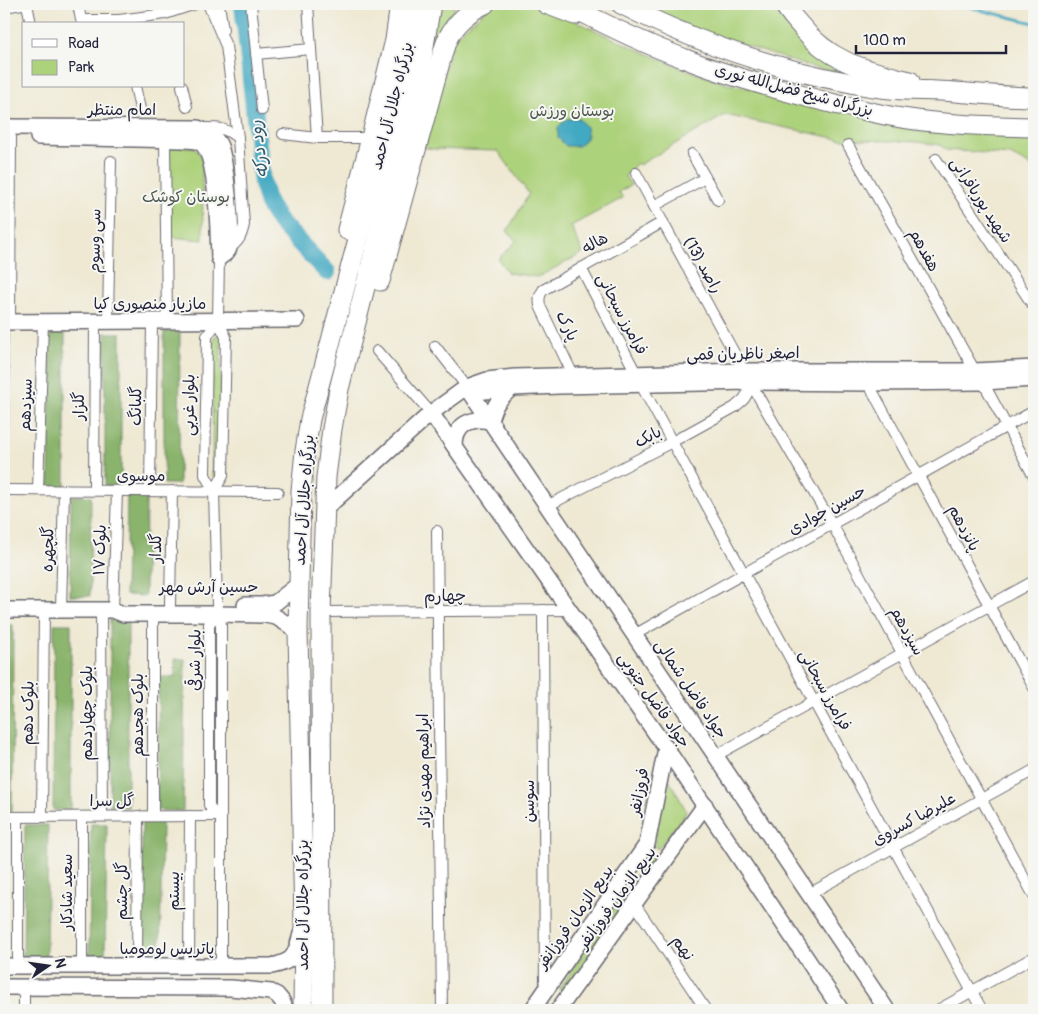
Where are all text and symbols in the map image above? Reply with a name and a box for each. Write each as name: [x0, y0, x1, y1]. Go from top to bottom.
legend: [22, 22, 185, 88]
scale bar: [856, 22, 1006, 54]
text: 100 m: [863, 31, 906, 50]
text: Road: [68, 34, 99, 53]
street label: بزرگراه جلال آل احمد: [366, 40, 418, 172]
text: Park: [68, 58, 95, 77]
street label: بزرگراه شیخ فضل‌الله نوری: [713, 59, 875, 121]
street label: امام منتظر: [86, 100, 156, 122]
park label: بوستان ورزش: [530, 101, 614, 121]
water label: رود درکه: [244, 119, 274, 179]
street label: شهید پوربافرانی: [946, 153, 1016, 247]
park label: بوستان کوشک: [142, 187, 230, 207]
street label: سی وسوم: [84, 208, 108, 274]
street label: هفدهم: [902, 225, 944, 276]
street label: هاله: [578, 228, 612, 258]
street label: راصد (13): [679, 233, 727, 297]
street label: فرامرز سبحانی: [592, 270, 652, 358]
street label: مازیار منصوری کیا: [94, 294, 206, 314]
street label: پارک: [551, 308, 583, 344]
street label: اصغر ناظریان قمی: [686, 343, 800, 365]
street label: بلوار غربی: [178, 374, 200, 436]
street label: سیزدهم: [15, 378, 39, 432]
street label: گلبانگ: [126, 386, 146, 426]
street label: گلزار: [69, 392, 89, 422]
street label: بابک: [631, 422, 665, 452]
street label: بزرگراه جلال آل احمد: [289, 434, 319, 566]
street label: موسوی: [117, 466, 165, 486]
street label: حسین جوادی: [785, 481, 869, 539]
street label: پانزدهم: [942, 501, 985, 556]
street label: بلوک ۱۷: [89, 524, 111, 576]
street label: گلچهره: [38, 526, 58, 572]
street label: گلدار: [146, 533, 166, 565]
street label: حسین آرش مهر: [158, 577, 258, 597]
street label: چهارم: [424, 586, 466, 608]
street label: سیزدهم: [884, 603, 929, 660]
street label: بلوار شرقی: [183, 629, 206, 691]
street label: جواد فاضل شمالی: [650, 635, 732, 743]
street label: فرامرز سبحانی: [795, 646, 855, 734]
street label: جواد فاضل جنوبی: [614, 648, 694, 752]
street label: بلوک چهاردهم: [77, 665, 99, 761]
street label: بلوک هجدهم: [128, 673, 150, 757]
street label: بلوک دهم: [17, 681, 41, 745]
street label: ابراهیم مهدی نژاد: [413, 713, 437, 829]
street label: فروزانفر: [624, 766, 653, 820]
street label: سوسن: [519, 780, 539, 822]
street label: علیرضا کسروی: [869, 788, 959, 850]
street label: گل سرا: [90, 791, 135, 811]
street label: بزرگراه جلال آل احمد: [293, 839, 313, 971]
street label: بدیع‌ الزمان فروزانفر: [572, 843, 662, 955]
street label: سعید شادکار: [57, 854, 77, 932]
street label: بدیع الزمان فروزانفر: [531, 861, 619, 975]
street label: گل چشم: [112, 862, 134, 920]
street label: بیستم: [164, 871, 186, 911]
street label: نهم: [666, 932, 699, 966]
street label: پاتریس لومومبا: [120, 939, 214, 959]
north arrow: [22, 942, 72, 992]
text: N: [51, 957, 70, 970]

